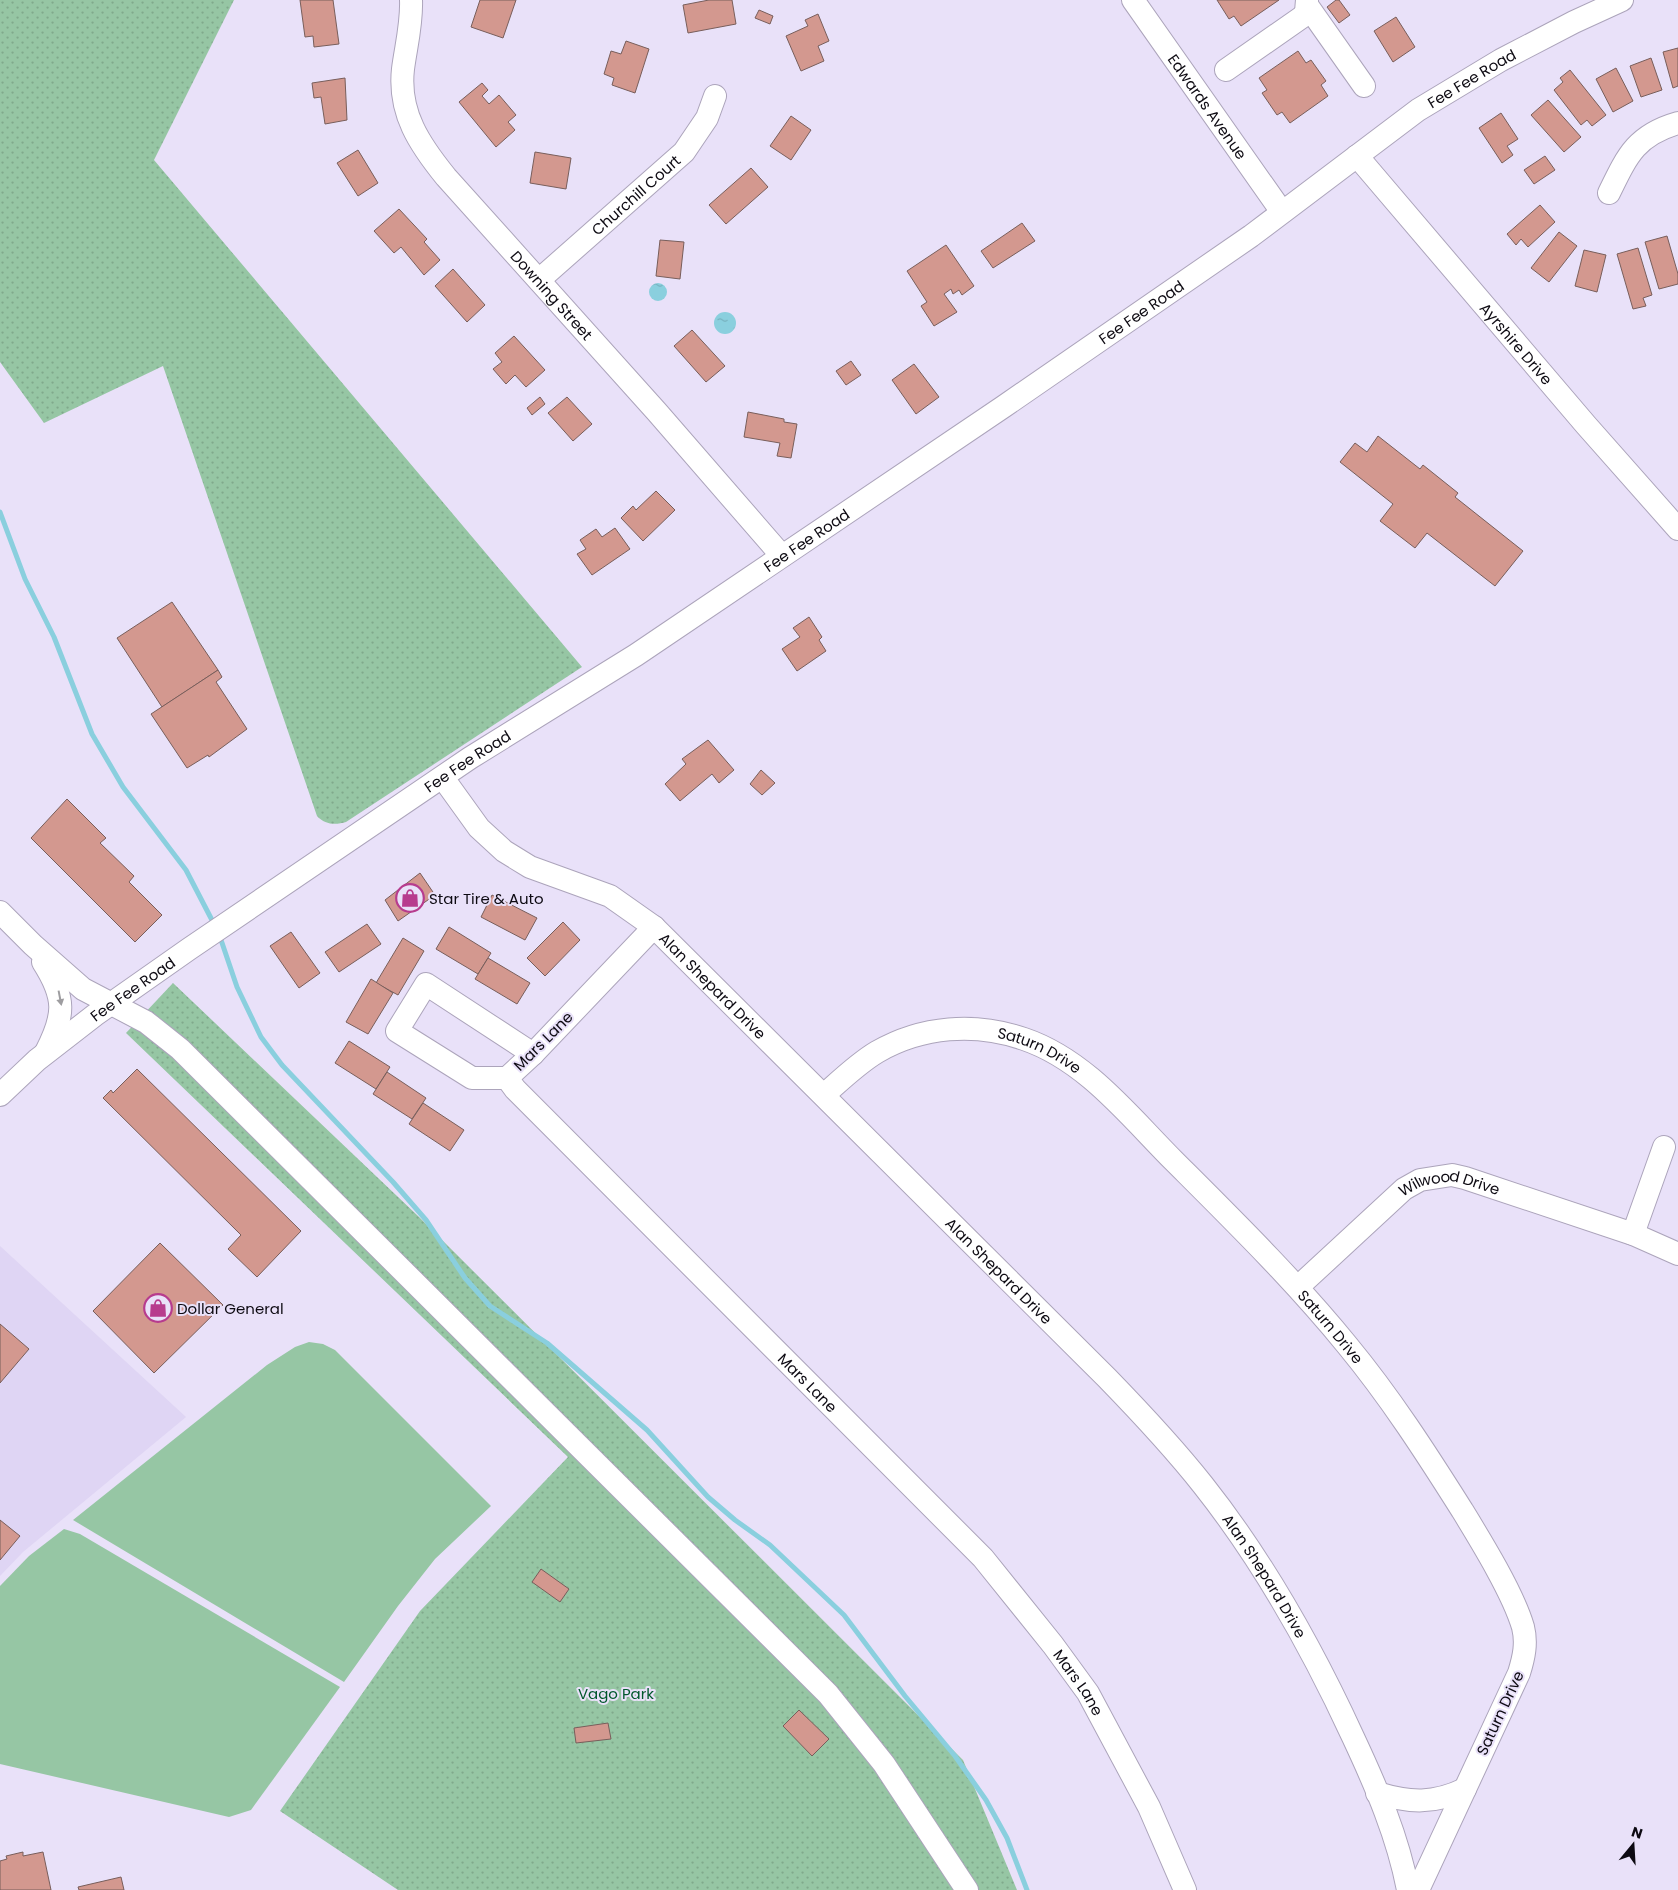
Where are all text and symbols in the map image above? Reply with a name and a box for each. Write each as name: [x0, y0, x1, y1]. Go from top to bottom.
street label: Fee Fee Road: [1423, 44, 1519, 112]
street label: Edwards Avenue: [1163, 49, 1252, 163]
street label: Churchill Court: [587, 150, 685, 240]
street label: Downing Street: [506, 246, 598, 344]
street label: Fee Fee Road: [1094, 275, 1188, 349]
street label: Ayrshire Drive: [1475, 298, 1557, 389]
street label: Fee Fee Road: [759, 503, 853, 576]
street label: Fee Fee Road: [420, 725, 514, 797]
shop icon: Star Tire & Auto: [395, 883, 425, 913]
place label: Star Tire & Auto: [429, 888, 544, 909]
street label: Alan Shepard Drive: [655, 928, 771, 1043]
street label: Fee Fee Road: [85, 952, 179, 1026]
one-way arrow: [56, 990, 64, 1005]
street label: Mars Lane: [509, 1007, 577, 1075]
street label: Saturn Drive: [996, 1022, 1086, 1078]
street label: Wilwood Drive: [1394, 1164, 1503, 1201]
street label: Alan Shepard Drive: [941, 1213, 1057, 1328]
street label: Saturn Drive: [1294, 1285, 1368, 1368]
shop icon: Dollar General: [143, 1293, 173, 1323]
place label: Dollar General: [177, 1298, 284, 1319]
street label: Mars Lane: [774, 1348, 842, 1417]
street label: Alan Shepard Drive: [1218, 1509, 1312, 1642]
street label: Mars Lane: [1049, 1645, 1109, 1719]
street label: Saturn Drive: [1471, 1667, 1529, 1759]
park label: Vago Park: [578, 1683, 654, 1704]
north arrow: [1608, 1820, 1658, 1870]
text: N: [1629, 1821, 1645, 1844]

